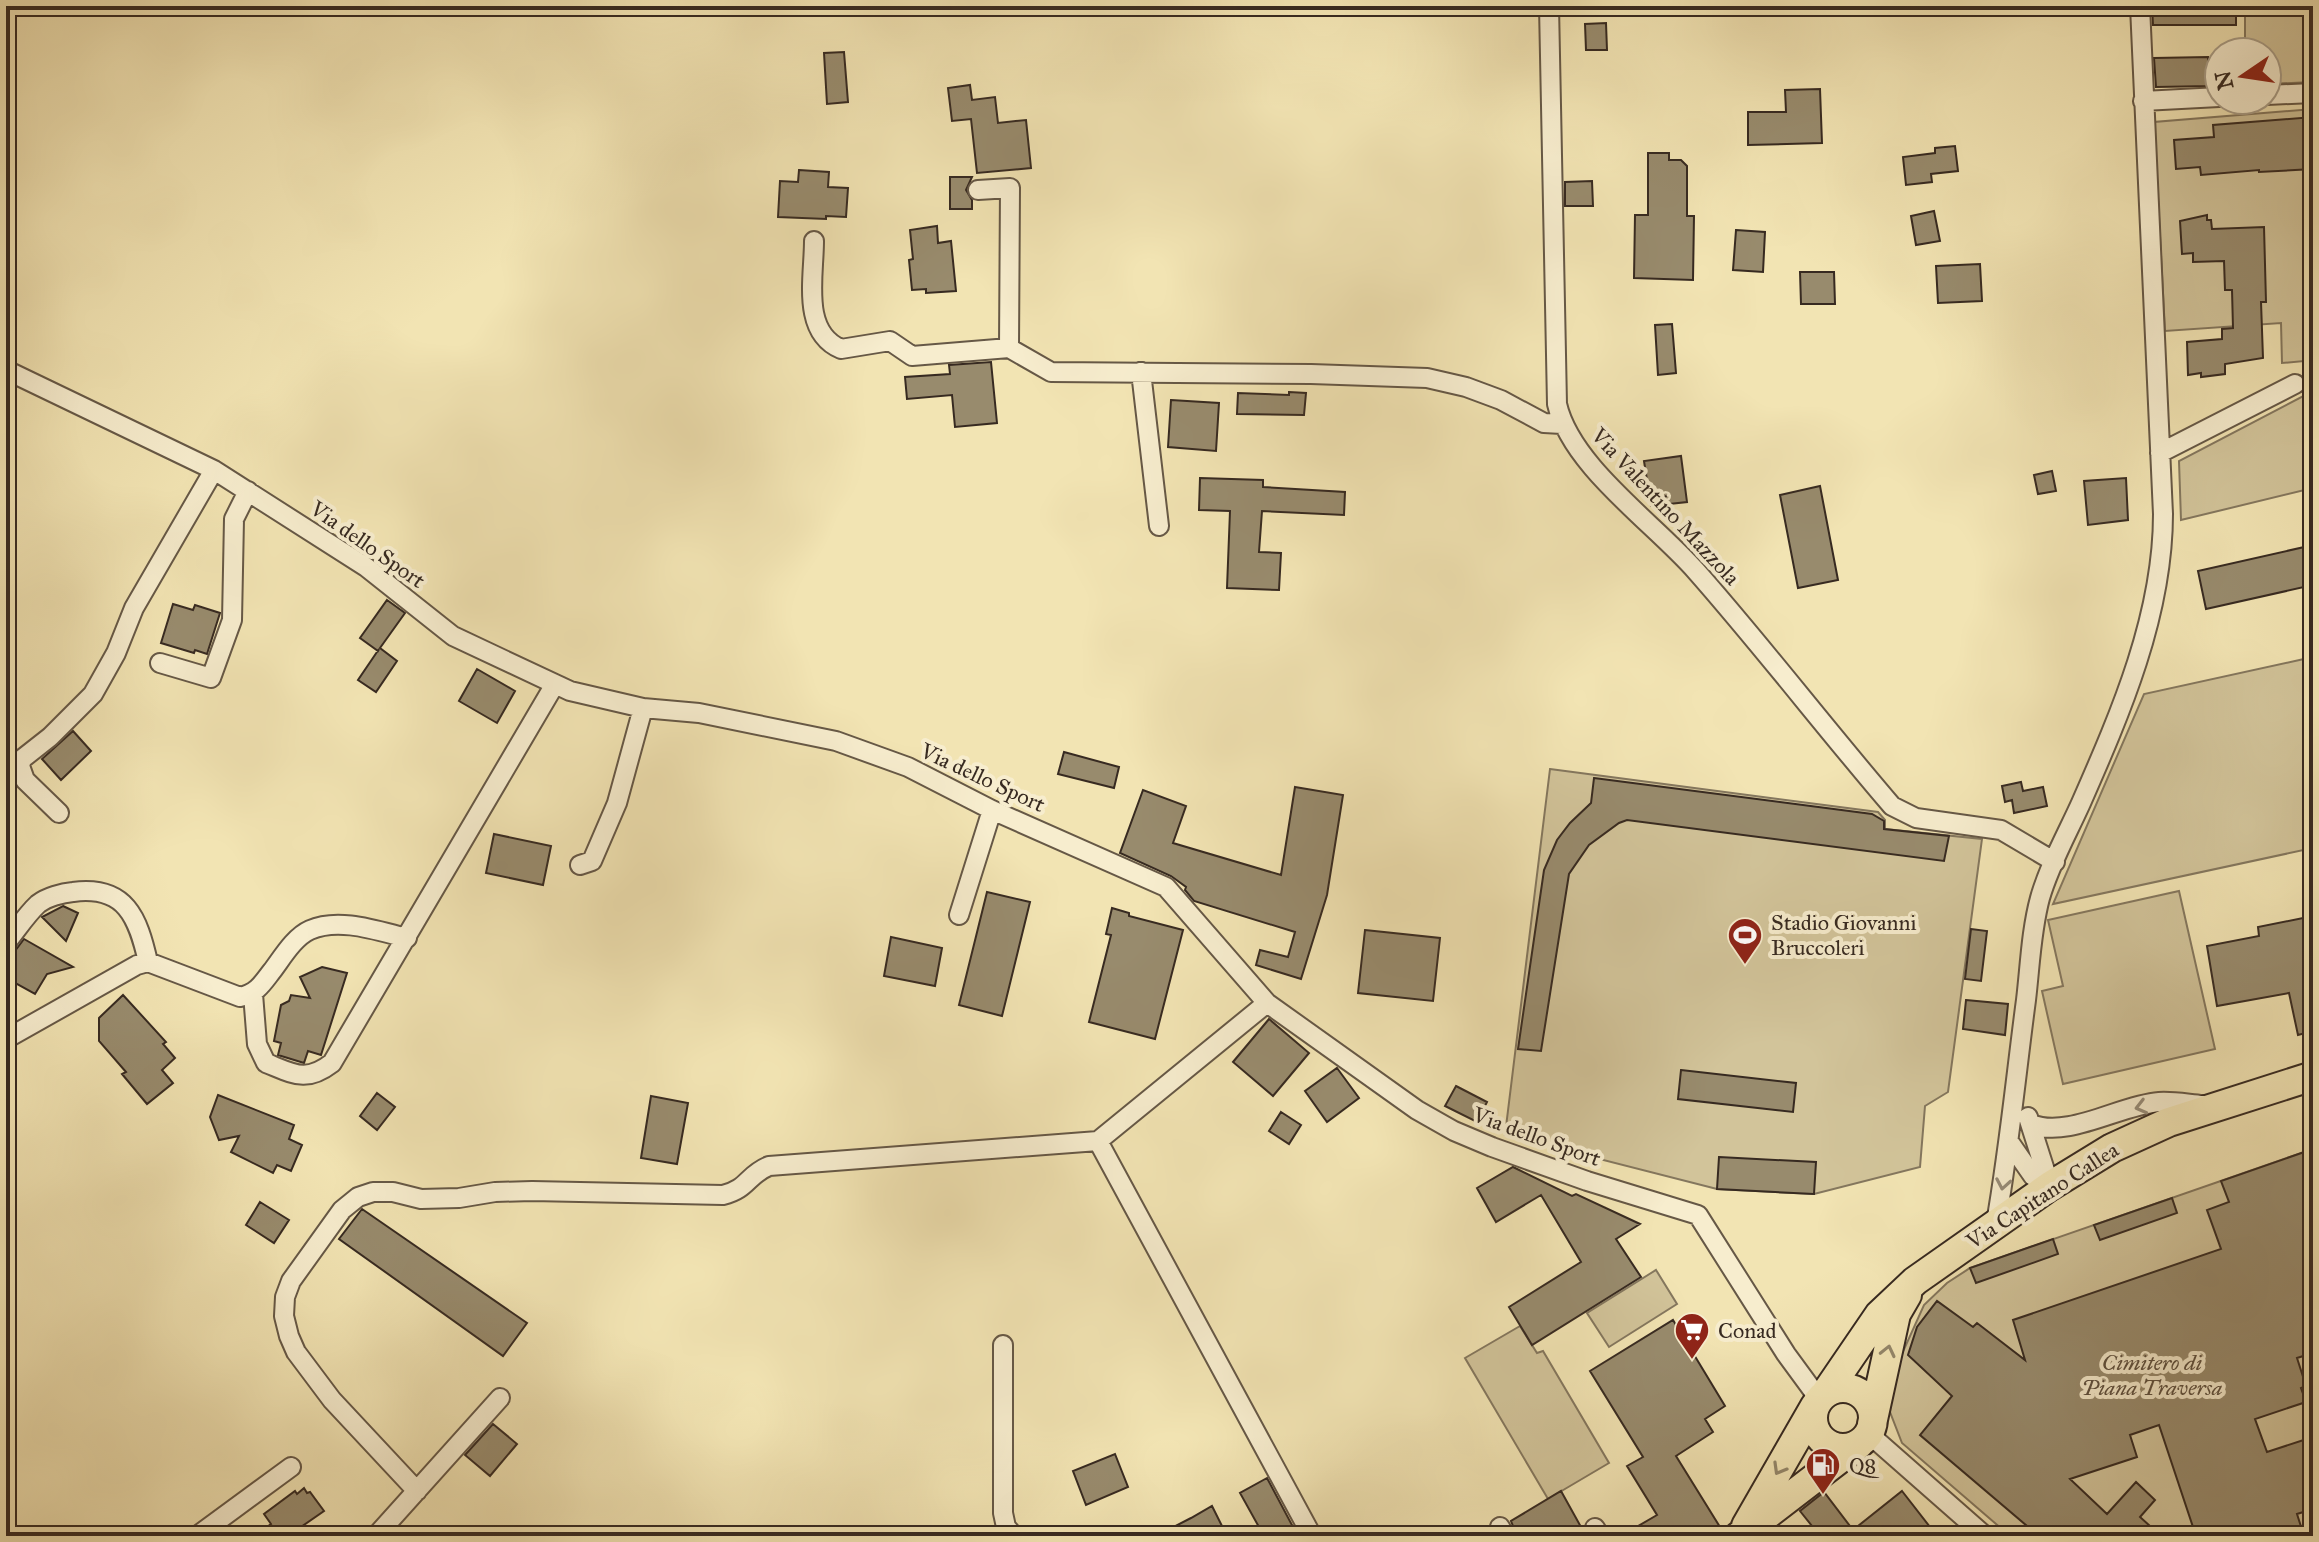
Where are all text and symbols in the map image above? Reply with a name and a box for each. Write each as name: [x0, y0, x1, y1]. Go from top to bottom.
north arrow: [2203, 36, 2283, 116]
text: N: [2209, 68, 2239, 93]
street label: Via Valentino Mazzola: [1585, 421, 1746, 591]
street label: Via dello Sport: [304, 494, 431, 594]
street label: Via dello Sport: [915, 736, 1050, 818]
place label: Stadio Giovanni Bruccoleri: [1771, 909, 1916, 961]
sports icon: Stadio Giovanni Bruccoleri: [1726, 916, 1764, 966]
one-way arrow: [2134, 1097, 2148, 1114]
street label: Via dello Sport: [1468, 1100, 1605, 1172]
street label: Via Capitano Callea: [1960, 1136, 2124, 1255]
one-way arrow: [1995, 1177, 2012, 1191]
supermarket icon: Conad: [1673, 1311, 1711, 1361]
place label: Conad: [1718, 1317, 1777, 1344]
one-way arrow: [1879, 1344, 1896, 1358]
park label: Cimitero di Piana Traversa: [2082, 1349, 2222, 1401]
fuel station icon: Q8: [1804, 1446, 1842, 1496]
place label: Q8: [1849, 1452, 1880, 1479]
one-way arrow: [1773, 1460, 1789, 1474]

